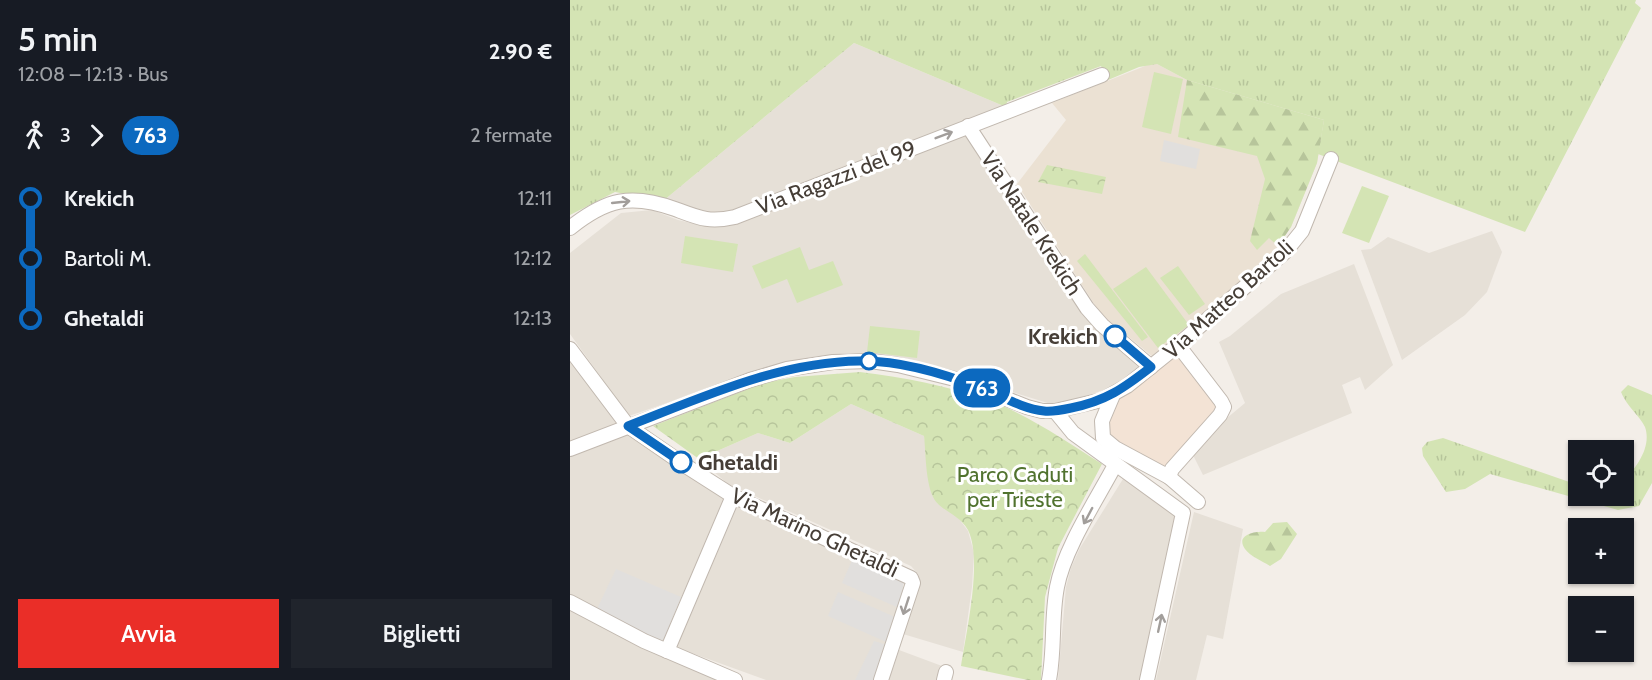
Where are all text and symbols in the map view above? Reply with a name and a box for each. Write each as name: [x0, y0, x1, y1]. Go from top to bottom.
text: 5 min: [18, 19, 98, 59]
text: 2.90 €: [489, 38, 552, 65]
text: 12:08 – 12:13 · Bus: [18, 62, 168, 86]
icon: walk: [18, 119, 51, 152]
icon: forward: [80, 119, 113, 152]
text: 3: [60, 123, 71, 147]
text: 763: [134, 123, 167, 148]
text: 2 fermate: [470, 123, 552, 147]
one-way arrow: [935, 129, 953, 140]
street label: Via Ragazzi del 99: [753, 135, 920, 220]
street label: Via Natale Krekich: [975, 146, 1088, 300]
text: Krekich: [64, 185, 134, 212]
text: 12:11: [518, 186, 552, 210]
one-way arrow: [611, 196, 630, 207]
street label: Via Matteo Bartoli: [1158, 234, 1299, 365]
text: Bartoli M.: [64, 245, 151, 272]
text: 12:12: [514, 246, 552, 270]
text: Ghetaldi: [64, 305, 144, 332]
text: 12:13: [514, 306, 552, 330]
place label: Krekich: [1028, 323, 1098, 350]
marker: Krekich: [1104, 325, 1126, 347]
unlabelled marker: [860, 352, 878, 370]
line badge: 763: [948, 368, 1016, 408]
text: 763: [965, 376, 999, 401]
map controls: [1568, 440, 1634, 662]
button: locate: [1568, 440, 1634, 506]
place label: Ghetaldi: [698, 449, 778, 476]
marker: Ghetaldi: [670, 451, 692, 473]
park label: Parco Caduti per Trieste: [957, 461, 1073, 513]
street label: Via Marino Ghetaldi: [727, 482, 903, 583]
one-way arrow: [1082, 507, 1093, 525]
button: +: [1568, 518, 1634, 584]
one-way arrow: [899, 596, 910, 615]
button: −: [1568, 596, 1634, 662]
button: Avvia: [18, 599, 279, 668]
button: Biglietti: [291, 599, 552, 668]
one-way arrow: [1155, 614, 1166, 633]

